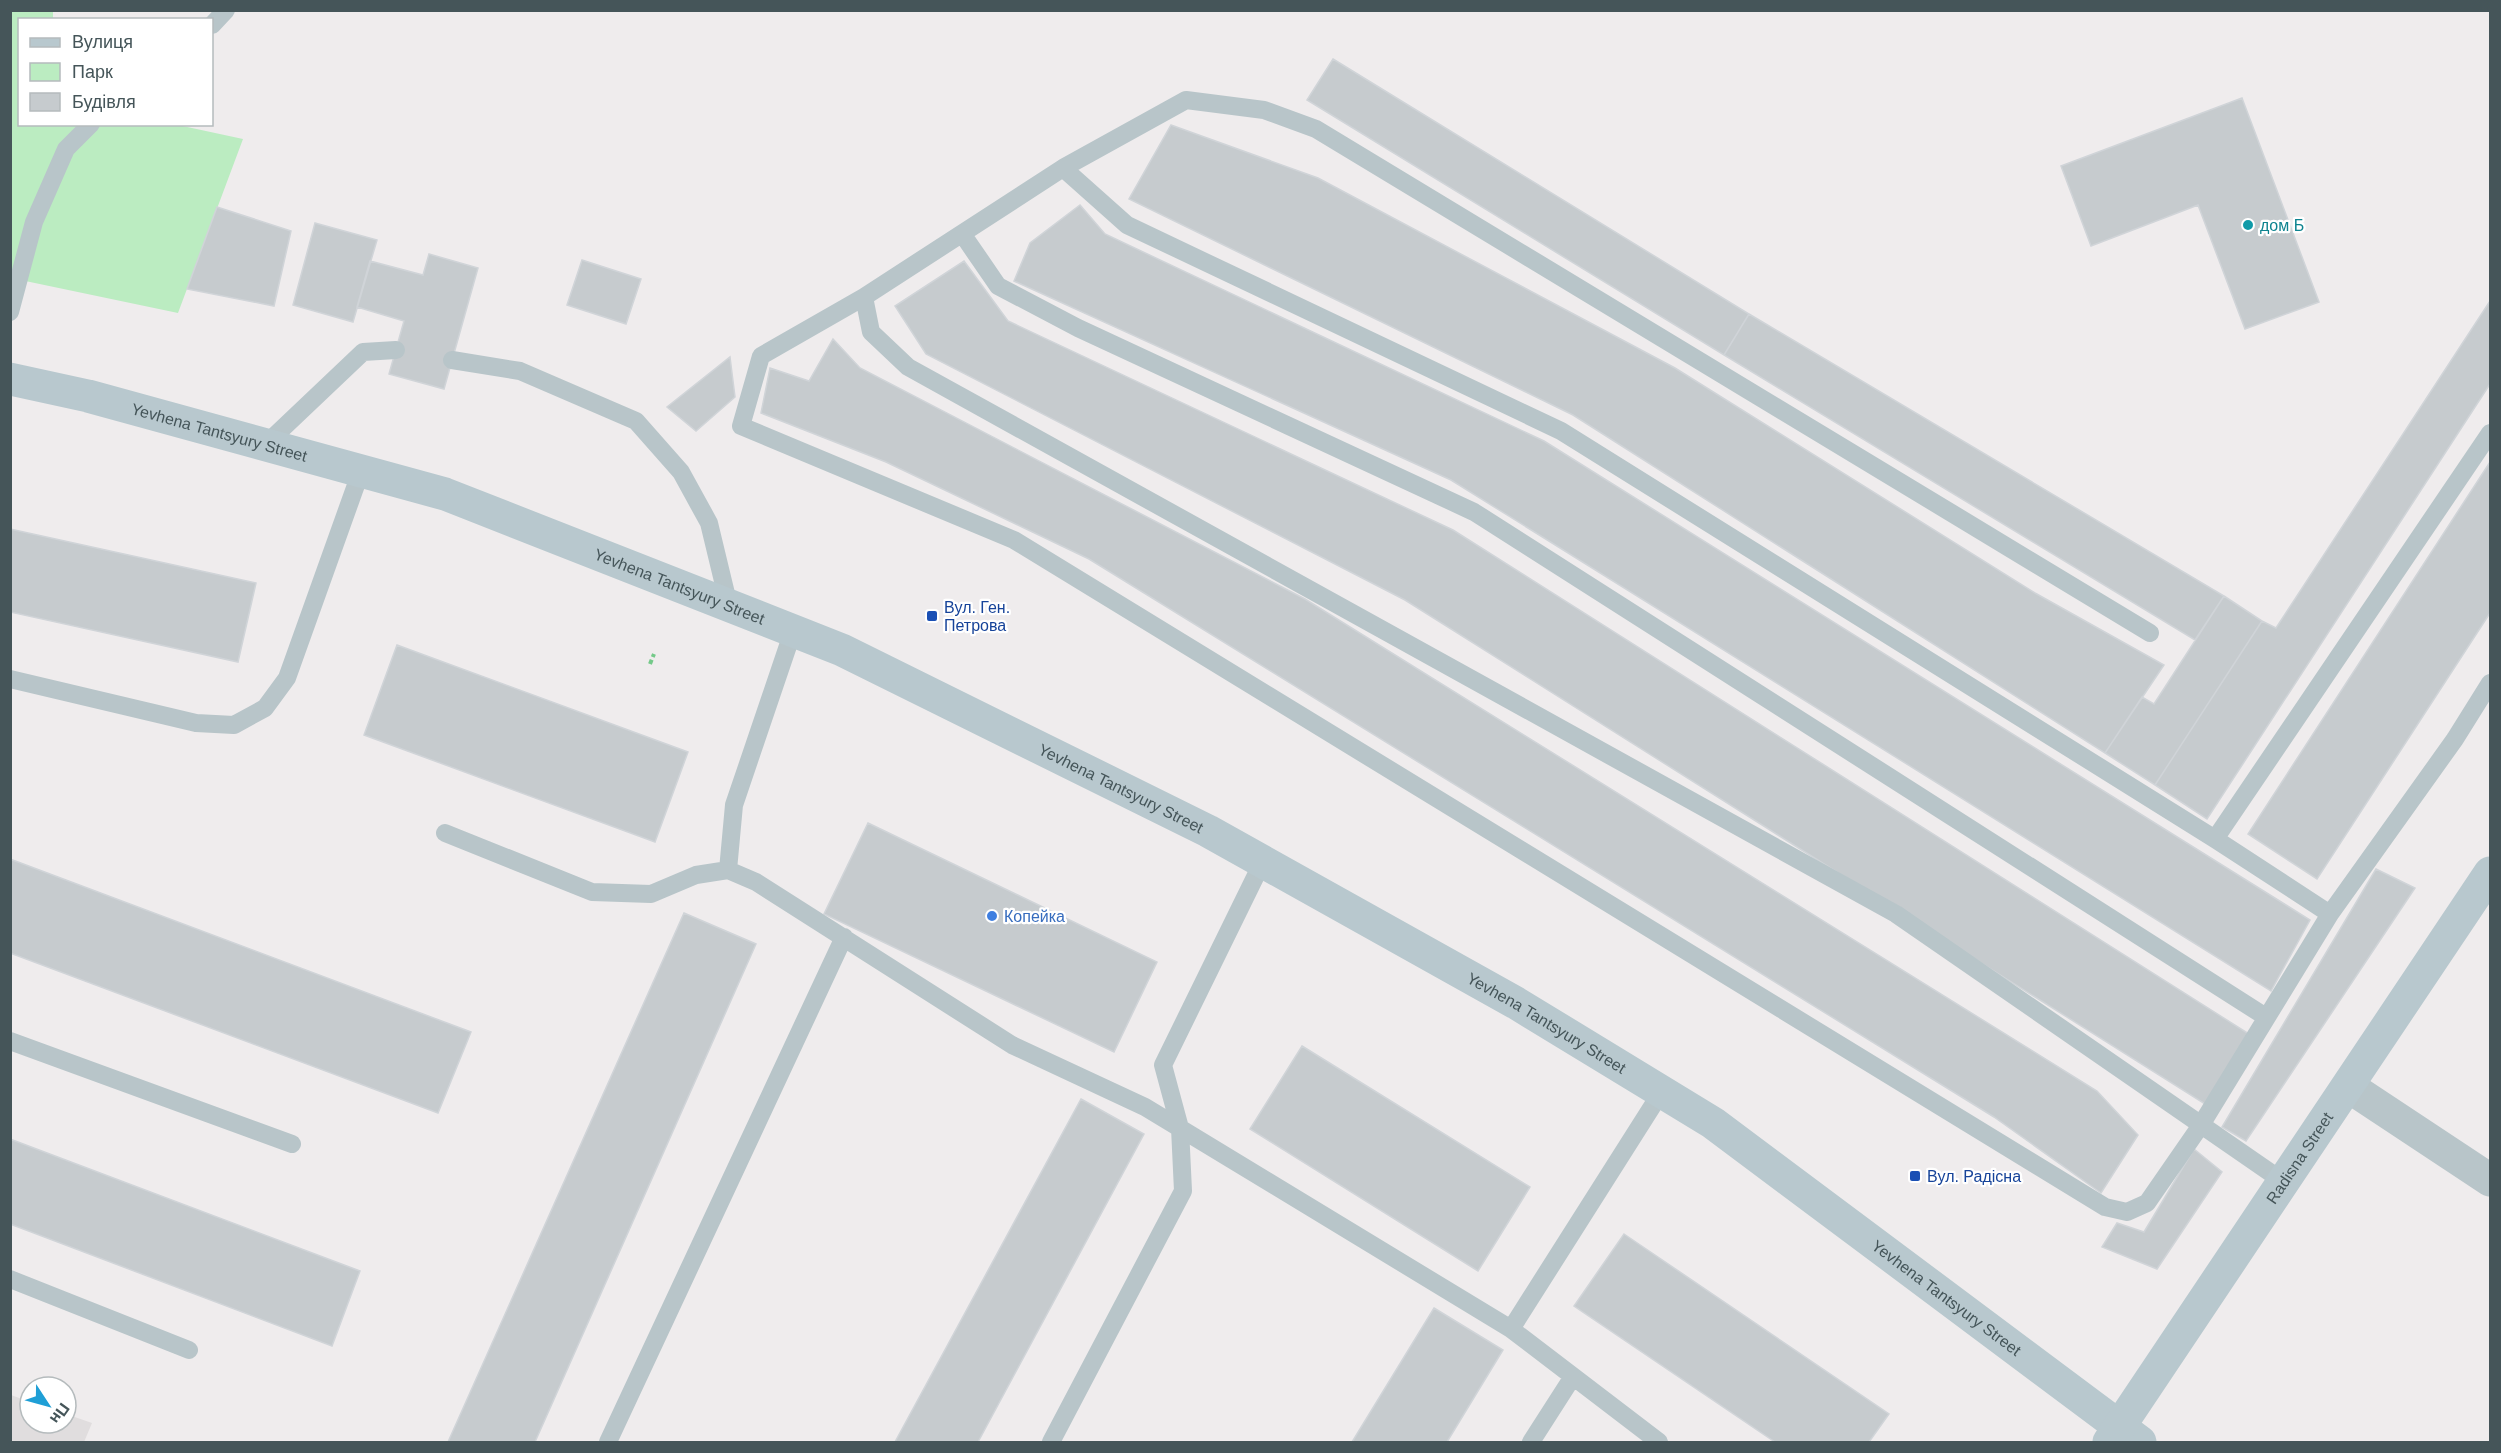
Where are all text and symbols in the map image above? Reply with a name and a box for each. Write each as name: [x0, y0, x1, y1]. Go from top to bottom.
legend: [18, 18, 213, 126]
text: Вулиця: [72, 32, 133, 52]
text: Парк: [72, 62, 113, 82]
text: Будівля: [72, 92, 136, 112]
place label: дом Б: [2260, 217, 2304, 234]
marker: дом Б: [2241, 218, 2255, 232]
street label: Yevhena Tantsyury Street: [129, 400, 309, 465]
street label: Yevhena Tantsyury Street: [592, 546, 767, 628]
place label: Вул. Ген. Петрова: [944, 599, 1010, 634]
marker: Вул. Ген. Петрова: [925, 609, 939, 623]
street label: Yevhena Tantsyury Street: [1036, 741, 1207, 837]
place label: Копейка: [1004, 908, 1065, 925]
marker: Копейка: [985, 909, 999, 923]
street label: Yevhena Tantsyury Street: [1464, 969, 1629, 1077]
street label: Radisna Street: [2263, 1109, 2337, 1207]
place label: Вул. Радісна: [1927, 1168, 2021, 1185]
marker: Вул. Радісна: [1908, 1169, 1922, 1183]
street label: Yevhena Tantsyury Street: [1869, 1237, 2025, 1359]
north arrow: [18, 1375, 78, 1435]
text: Пн: [47, 1400, 73, 1427]

